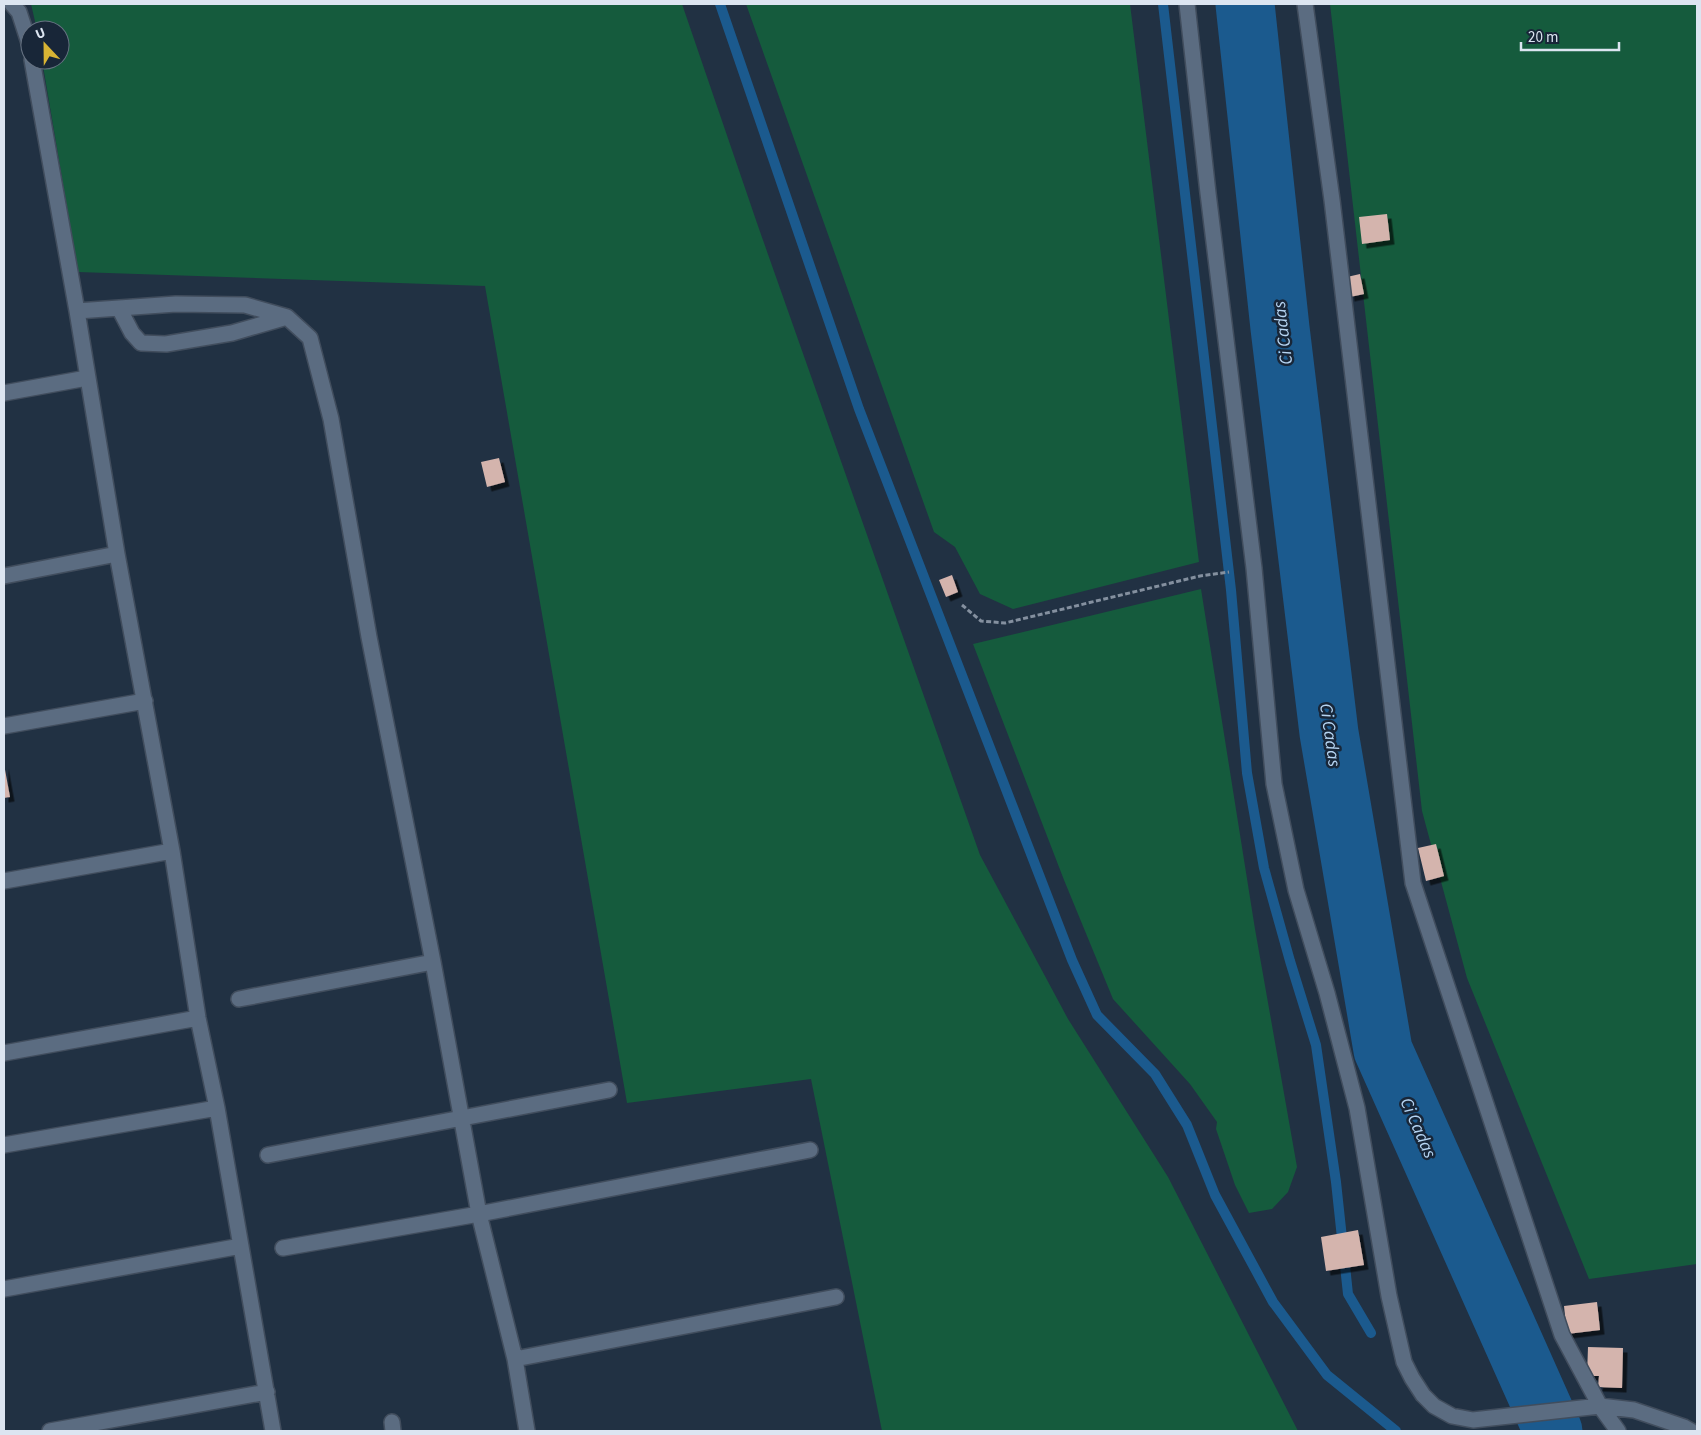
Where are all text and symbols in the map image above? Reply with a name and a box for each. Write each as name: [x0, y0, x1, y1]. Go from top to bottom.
north arrow: [20, 20, 70, 70]
scale bar: [1521, 20, 1618, 52]
text: U: [32, 23, 49, 45]
text: 20 m: [1528, 27, 1558, 48]
water label: Ci Cadas: [1267, 300, 1299, 366]
water label: Ci Cadas: [1313, 702, 1347, 768]
water label: Ci Cadas: [1394, 1094, 1442, 1162]

